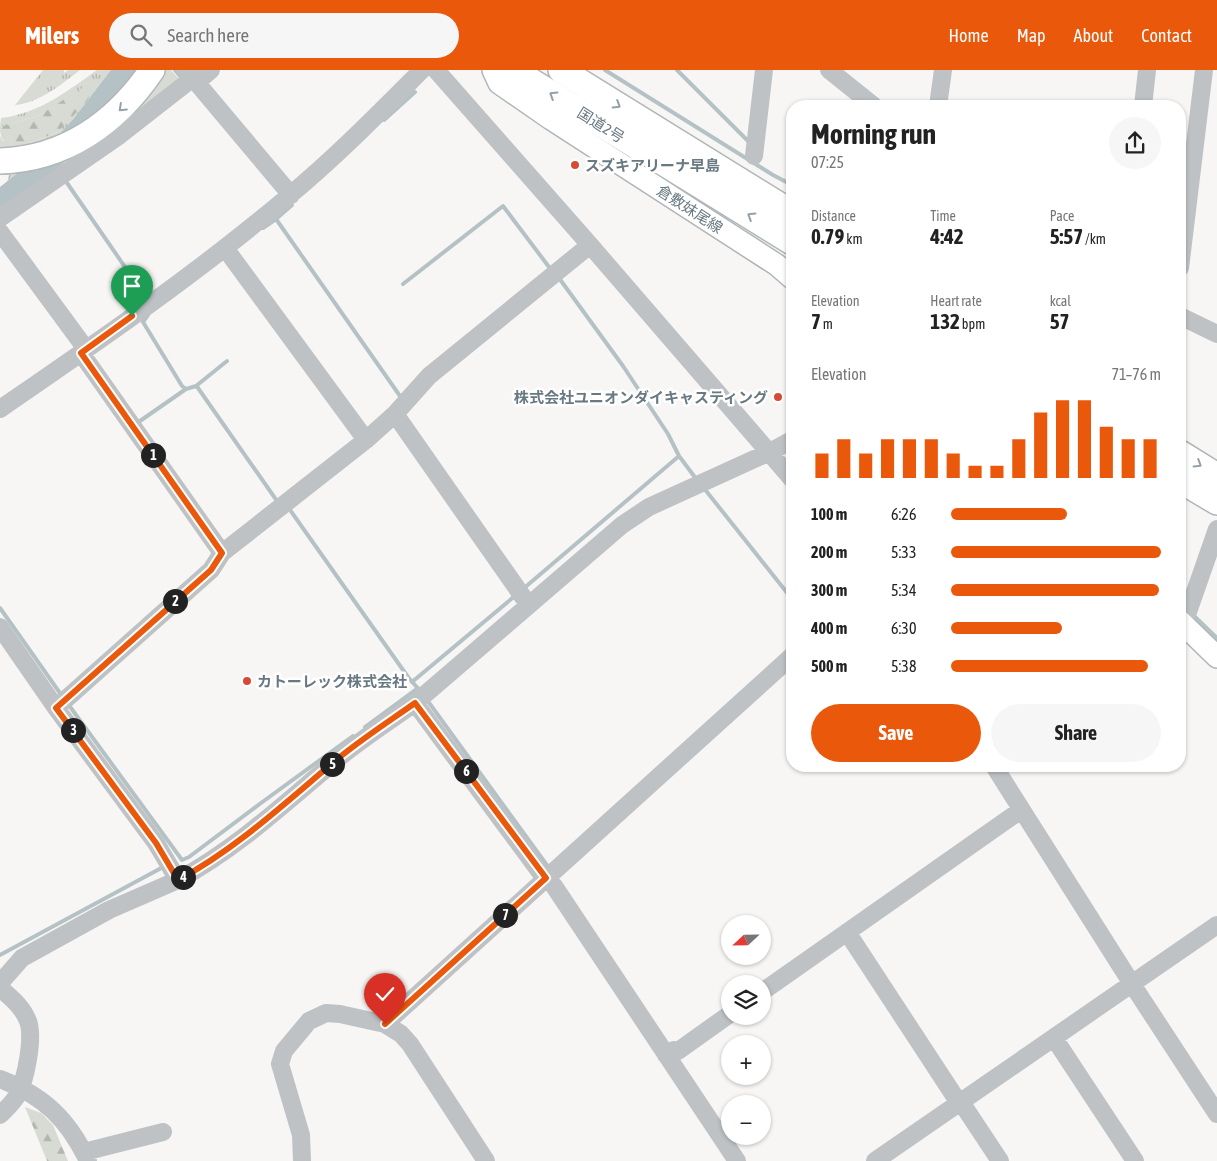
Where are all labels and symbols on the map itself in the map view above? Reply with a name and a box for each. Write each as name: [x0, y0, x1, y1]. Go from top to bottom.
one-way arrow: [549, 91, 558, 101]
one-way arrow: [612, 98, 621, 108]
one-way arrow: [118, 102, 127, 111]
street label: 国道2号: [574, 104, 628, 146]
place label: スズキアリーナ早島: [585, 157, 720, 174]
marker: スズキアリーナ早島: [569, 159, 581, 171]
street label: 倉敷妹尾線: [654, 181, 726, 237]
one-way arrow: [747, 213, 756, 223]
pin: [111, 265, 153, 316]
place label: 株式会社ユニオンダイキャスティング: [514, 389, 768, 406]
marker: 株式会社ユニオンダイキャスティング: [772, 391, 784, 403]
pin: 1: [140, 442, 166, 468]
one-way arrow: [1193, 458, 1202, 468]
pin: 2: [162, 588, 188, 614]
place label: カトーレック株式会社: [257, 673, 407, 690]
marker: カトーレック株式会社: [241, 675, 253, 687]
pin: 3: [60, 718, 86, 742]
pin: 5: [320, 752, 344, 776]
pin: 6: [454, 758, 478, 784]
pin: 4: [170, 864, 196, 890]
pin: 7: [492, 902, 518, 928]
north arrow: [721, 915, 771, 965]
pin: [364, 973, 406, 1024]

